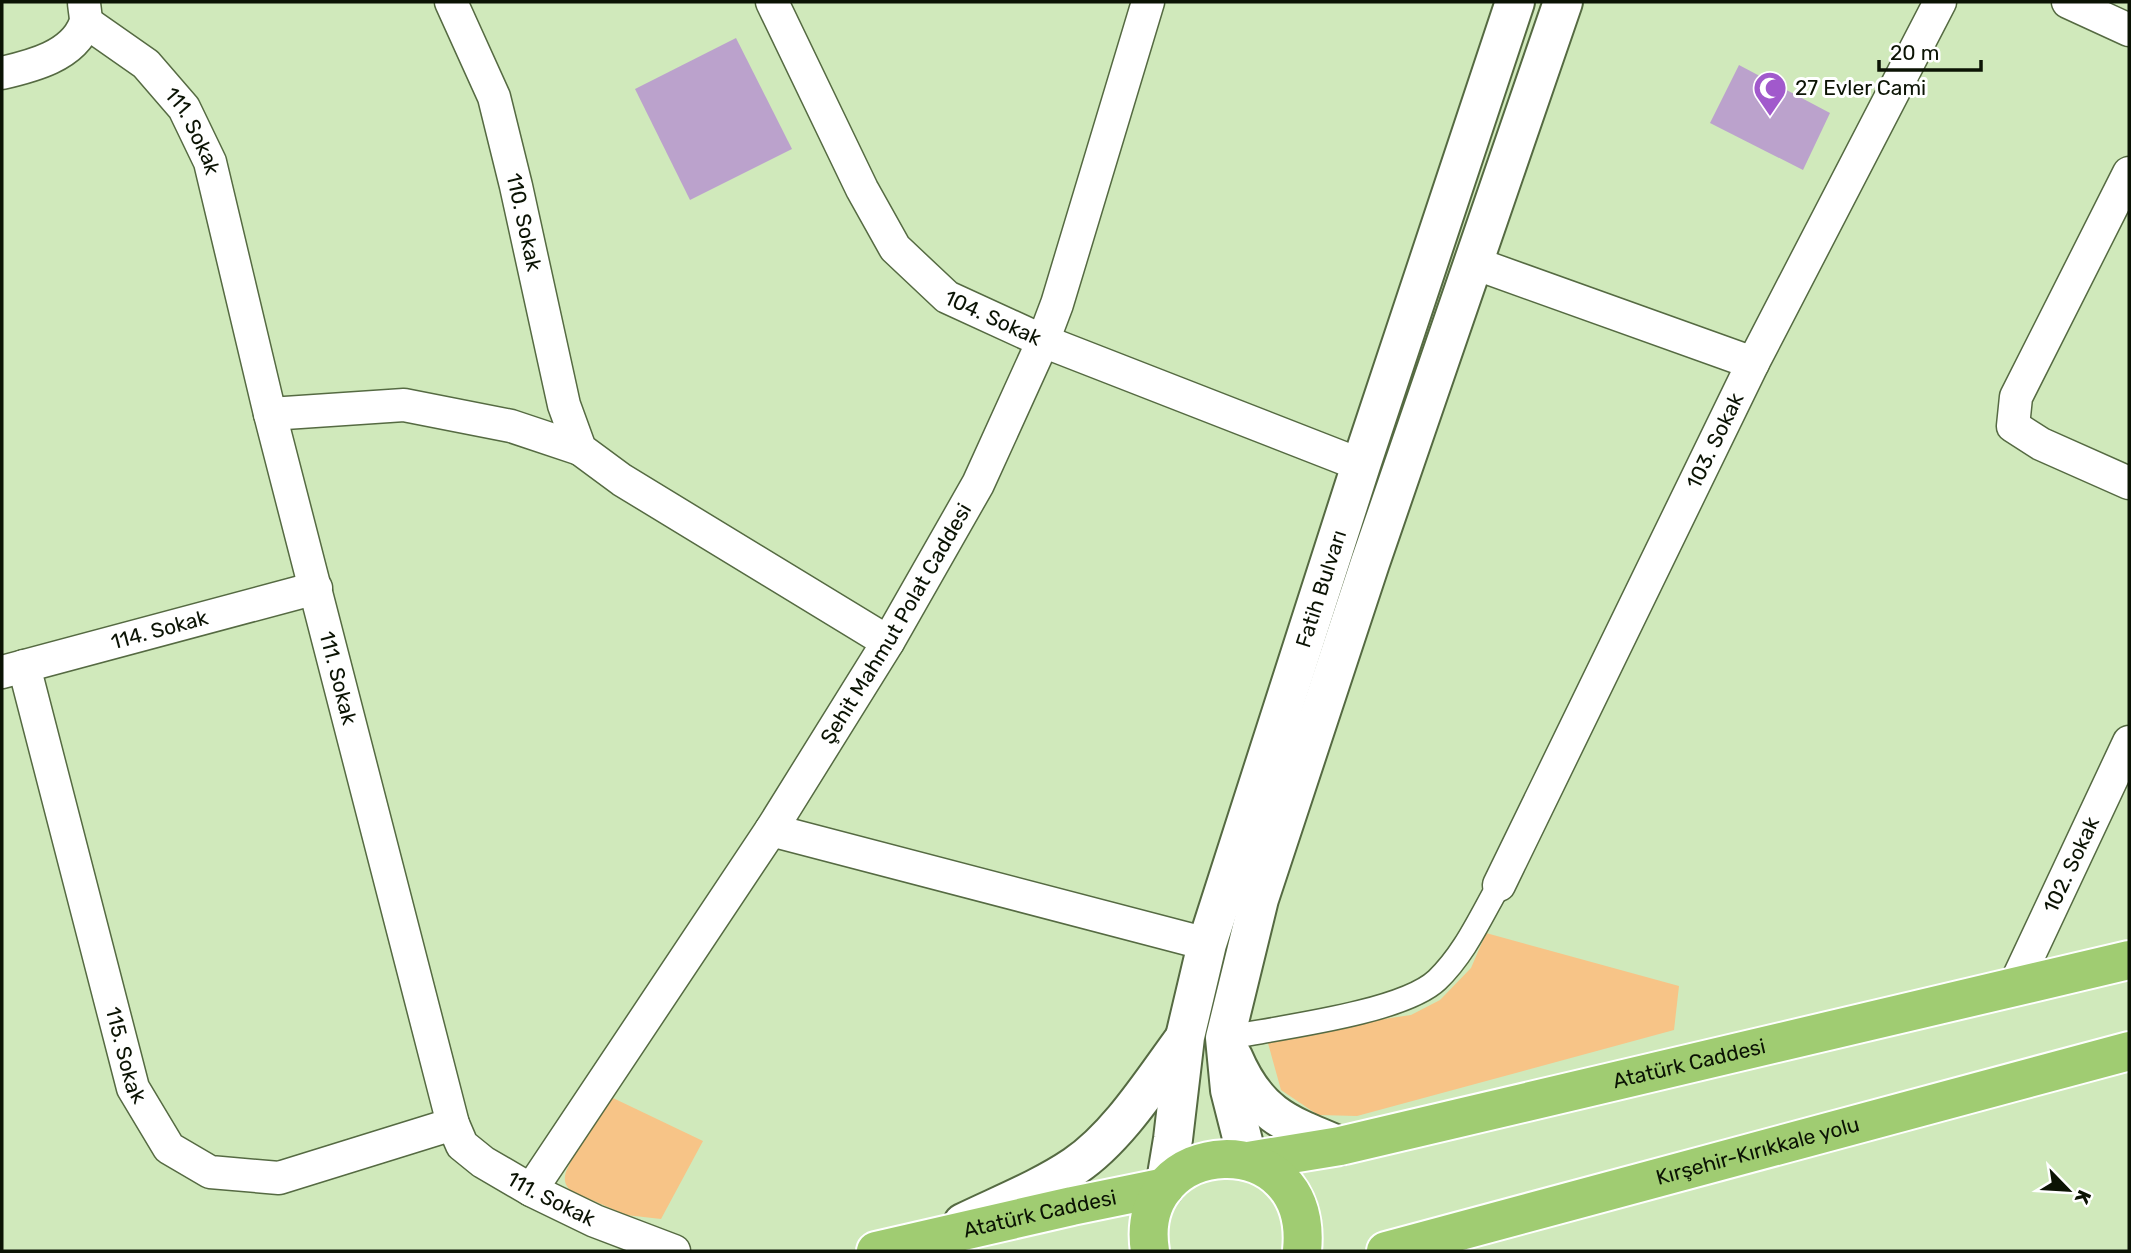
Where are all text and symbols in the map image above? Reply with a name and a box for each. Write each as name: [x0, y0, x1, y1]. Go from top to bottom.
scale bar: [1879, 28, 1980, 72]
text: 20 m: [1890, 40, 1939, 65]
mosque icon: 27 Evler Cami: [1751, 69, 1789, 118]
place label: 27 Evler Cami: [1795, 75, 1926, 100]
street label: 111. Sokak: [160, 82, 226, 177]
street label: 110. Sokak: [501, 170, 547, 274]
street label: 104. Sokak: [941, 285, 1046, 351]
street label: 103. Sokak: [1681, 388, 1749, 493]
street label: Şehit Mahmut Polat Caddesi: [815, 499, 976, 748]
street label: Fatih Bulvarı: [1290, 527, 1351, 651]
street label: 114. Sokak: [108, 604, 211, 654]
street label: 111. Sokak: [314, 628, 363, 727]
street label: 102. Sokak: [2038, 812, 2104, 917]
street label: 115. Sokak: [101, 1004, 152, 1108]
street label: Atatürk Caddesi: [1610, 1033, 1768, 1093]
street label: Kırşehir-Kırıkkale yolu: [1653, 1111, 1862, 1190]
north arrow: [2033, 1155, 2103, 1225]
street label: 111. Sokak: [503, 1166, 600, 1231]
street label: Atatürk Caddesi: [961, 1184, 1118, 1243]
text: K: [2070, 1186, 2096, 1208]

